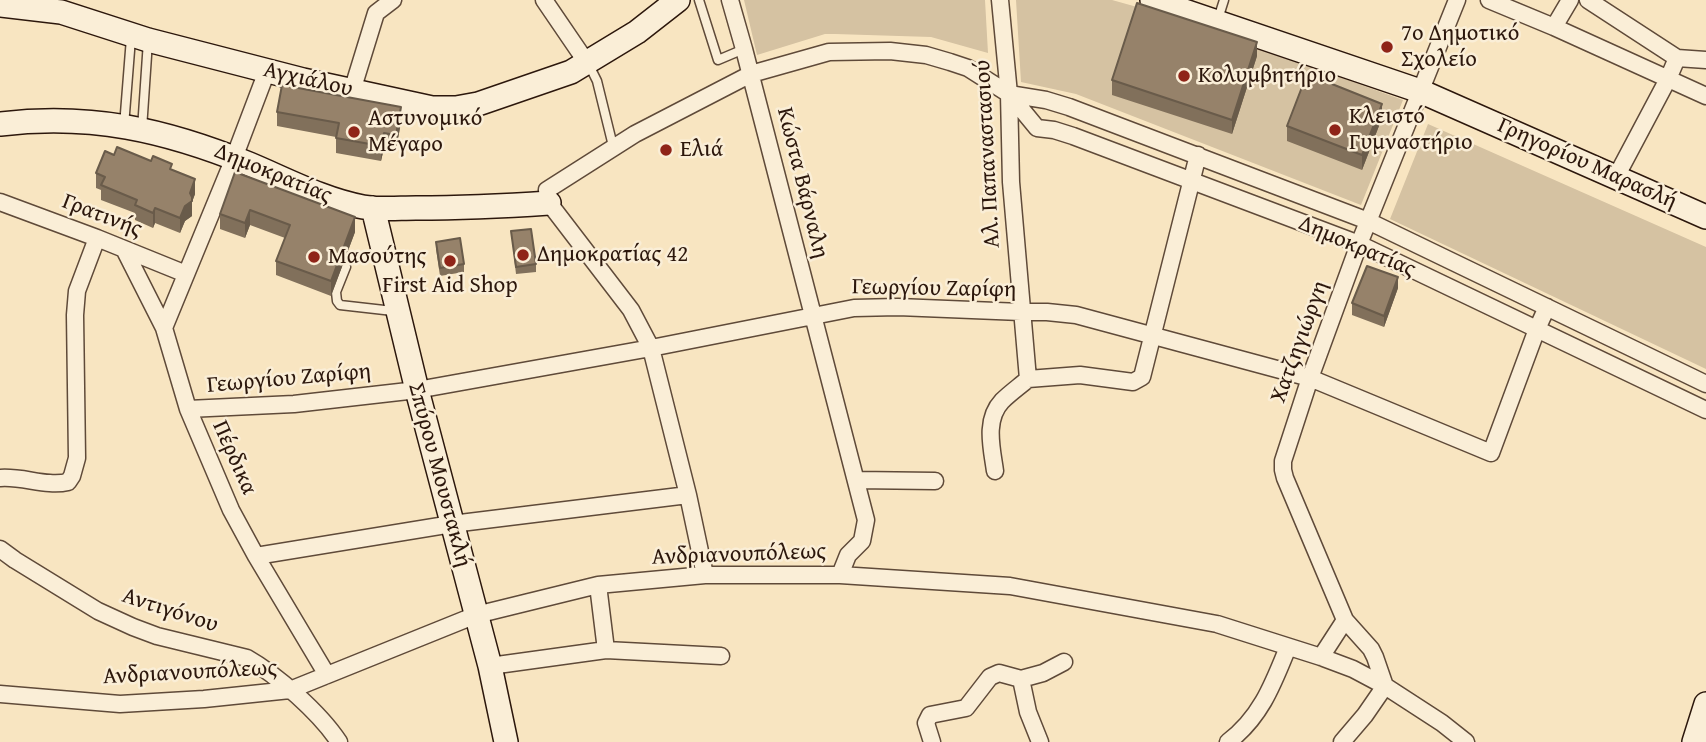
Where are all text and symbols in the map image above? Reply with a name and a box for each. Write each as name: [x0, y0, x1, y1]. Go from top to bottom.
place label: 7ο Δημοτικό Σχολείο: [1401, 20, 1519, 74]
marker: 7ο Δημοτικό Σχολείο: [1379, 39, 1395, 55]
street label: Αγχιάλου: [261, 56, 355, 104]
street label: Αλ. Παπαναστασιού: [969, 59, 1007, 249]
place label: Κολυμβητήριο: [1198, 62, 1336, 90]
marker: Κολυμβητήριο: [1176, 68, 1192, 84]
place label: Κλειστό Γυμναστήριο: [1349, 103, 1473, 157]
place label: Αστυνομικό Μέγαρο: [368, 105, 482, 159]
street label: Κώστα Βάρναλη: [770, 105, 834, 261]
street label: Γρηγορίου Μαρασλή: [1493, 112, 1681, 216]
marker: Κλειστό Γυμναστήριο: [1327, 122, 1343, 138]
marker: Αστυνομικό Μέγαρο: [346, 124, 362, 140]
place label: Ελιά: [680, 136, 723, 164]
street label: Δημοκρατίας: [210, 138, 336, 210]
marker: Ελιά: [658, 142, 674, 158]
street label: Γρατινής: [58, 188, 146, 244]
street label: Δημοκρατίας: [1294, 210, 1420, 284]
place label: Δημοκρατίας 42: [537, 241, 688, 269]
place label: Μασούτης: [328, 243, 426, 271]
marker: Δημοκρατίας 42: [515, 247, 531, 263]
marker: Μασούτης: [306, 249, 322, 265]
marker: First Aid Shop: [442, 253, 458, 269]
place label: First Aid Shop: [382, 272, 518, 300]
street label: Γεωργίου Ζαρίφη: [851, 274, 1017, 304]
street label: Χατζηγιώργη: [1265, 277, 1335, 407]
street label: Γεωργίου Ζαρίφη: [206, 358, 372, 400]
street label: Σπύρου Μουστακλή: [401, 380, 477, 570]
street label: Πέρδικα: [205, 417, 263, 499]
street label: Ανδριανουπόλεως: [651, 538, 827, 572]
street label: Αντιγόνου: [119, 583, 221, 639]
street label: Ανδριανουπόλεως: [102, 655, 278, 691]

